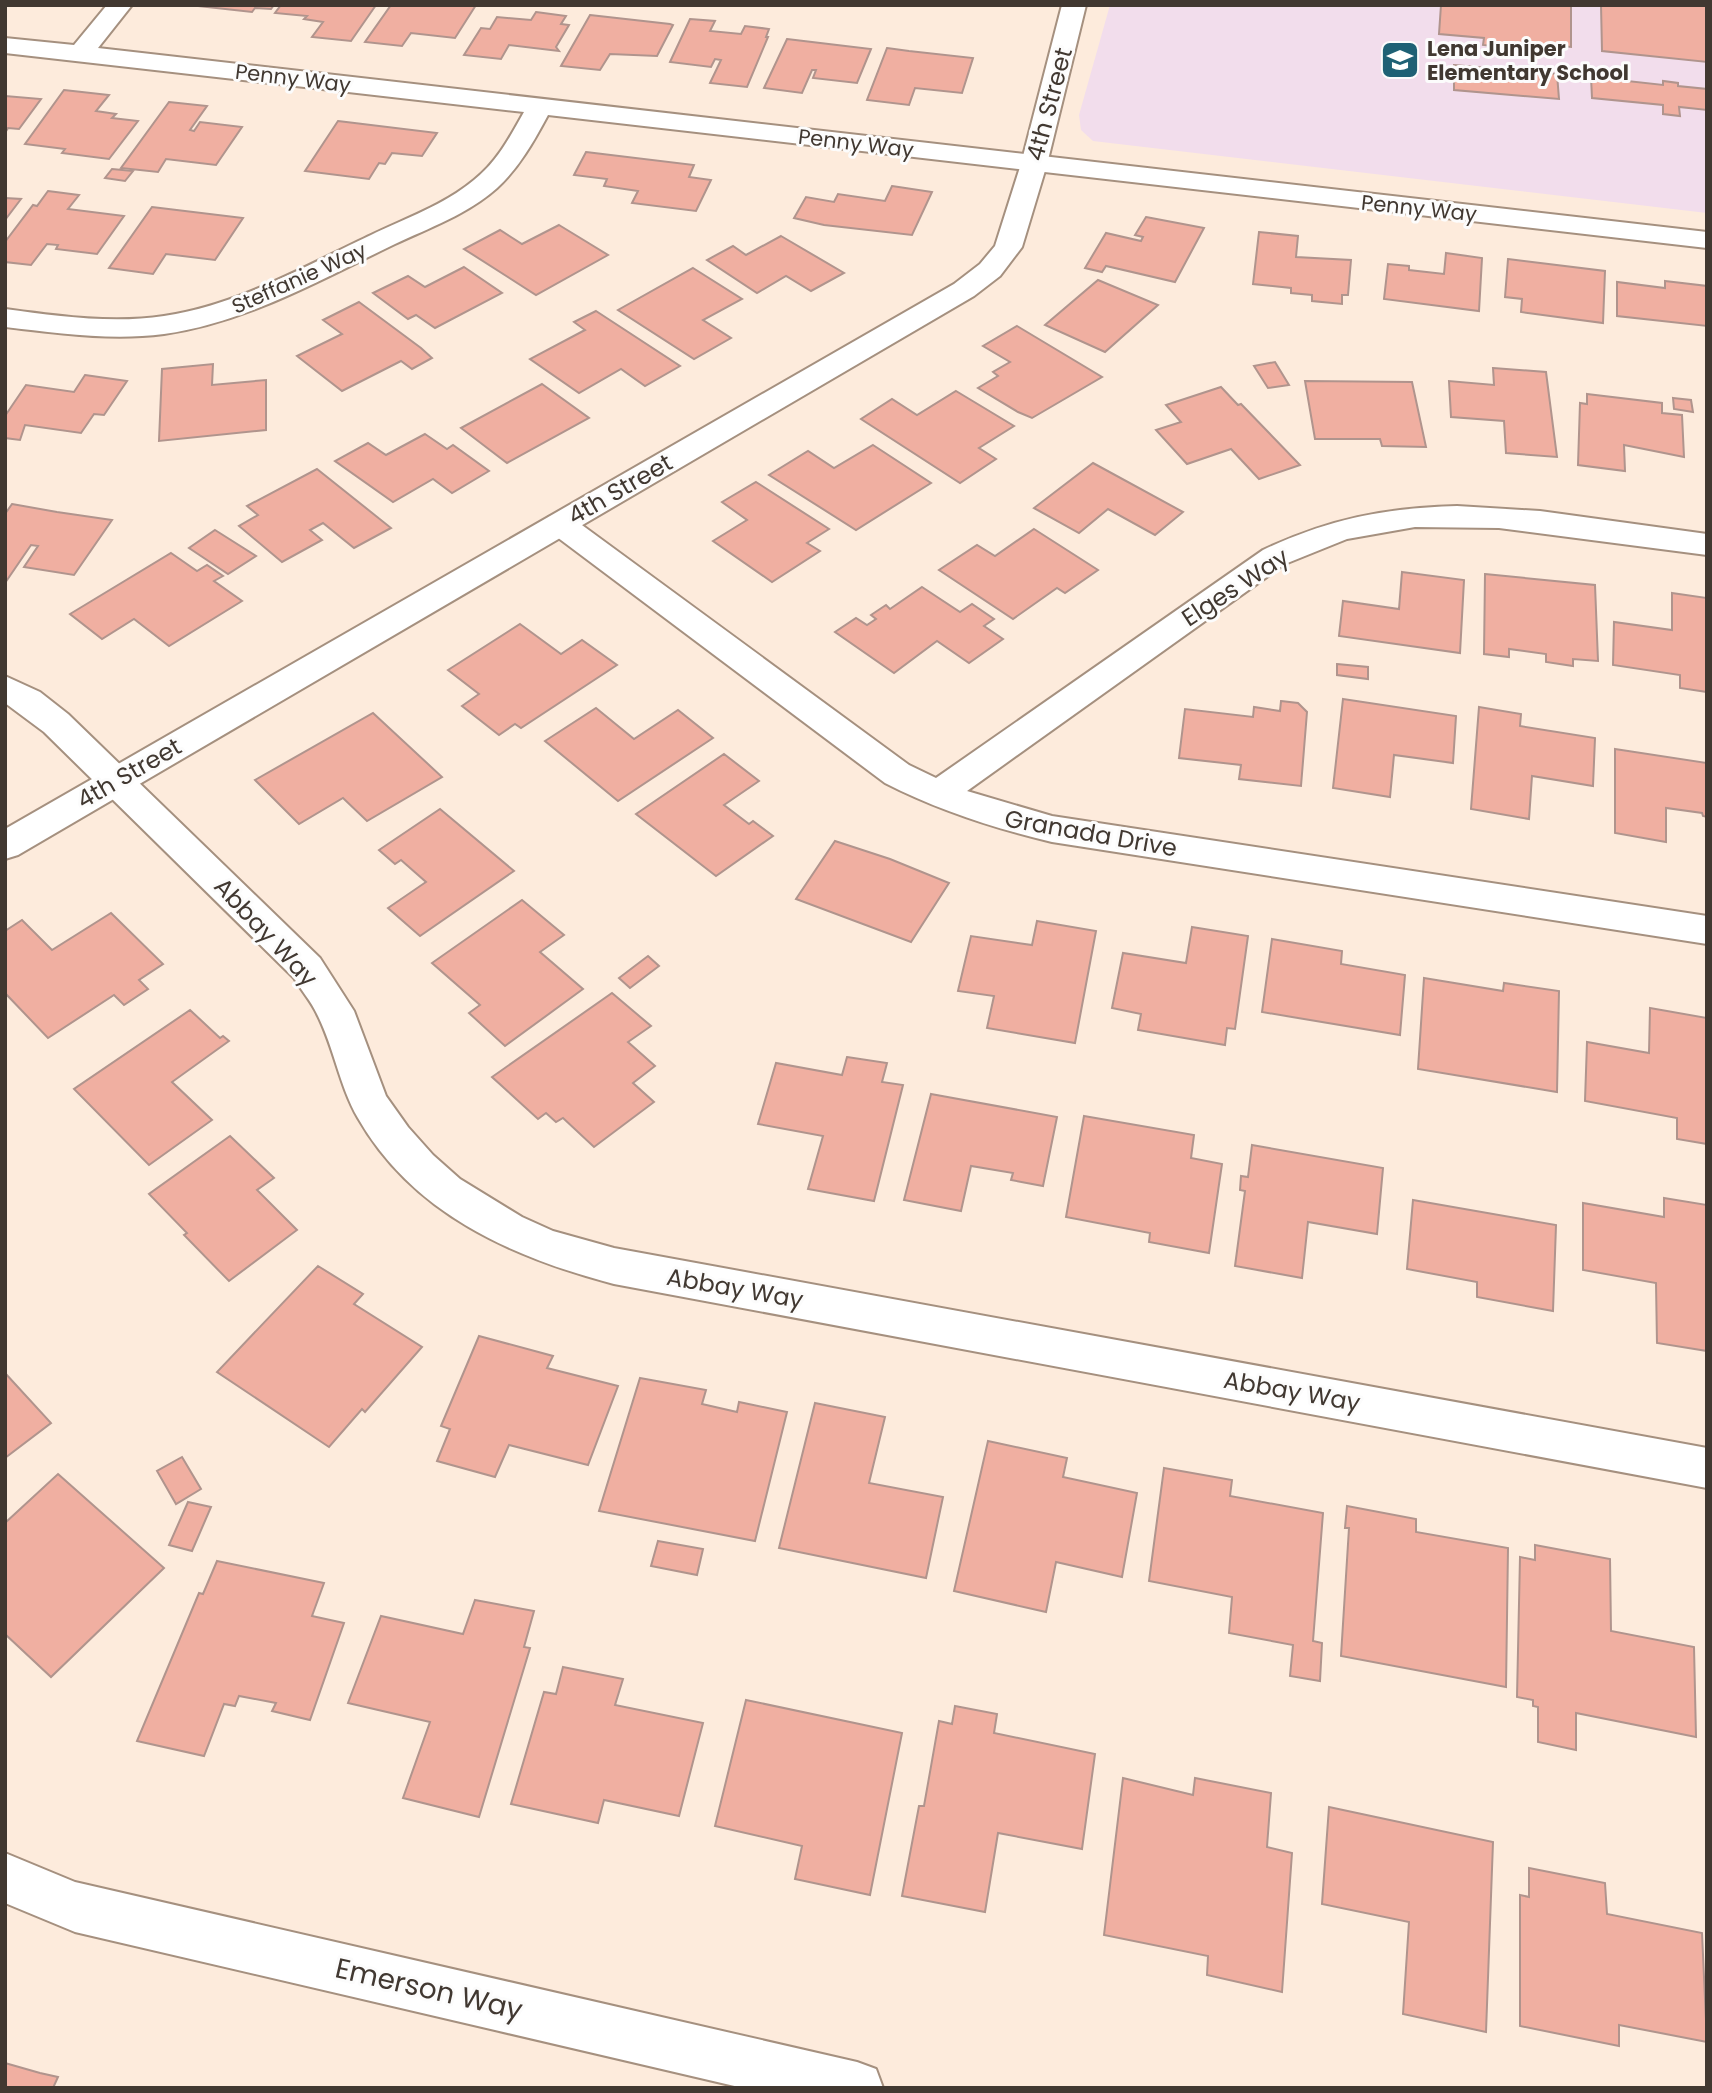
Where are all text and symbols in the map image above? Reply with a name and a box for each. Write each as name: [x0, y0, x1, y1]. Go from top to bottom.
place label: Lena Juniper Elementary School: [1427, 34, 1629, 87]
school or university icon: Lena Juniper Elementary School: [1379, 39, 1421, 81]
street label: 4th Street: [1018, 44, 1080, 164]
street label: Penny Way: [234, 57, 353, 99]
street label: Penny Way: [797, 122, 916, 164]
street label: Penny Way: [1360, 188, 1478, 229]
street label: Steffanie Way: [227, 235, 371, 321]
street label: 4th Street: [562, 446, 678, 532]
street label: Elges Way: [1175, 540, 1295, 634]
street label: 4th Street: [71, 730, 187, 816]
street label: Granada Drive: [1002, 802, 1180, 864]
street label: Abbay Way: [207, 870, 325, 994]
street label: Abbay Way: [664, 1260, 806, 1316]
street label: Abbay Way: [1221, 1363, 1363, 1419]
street label: Emerson Way: [332, 1949, 527, 2030]

